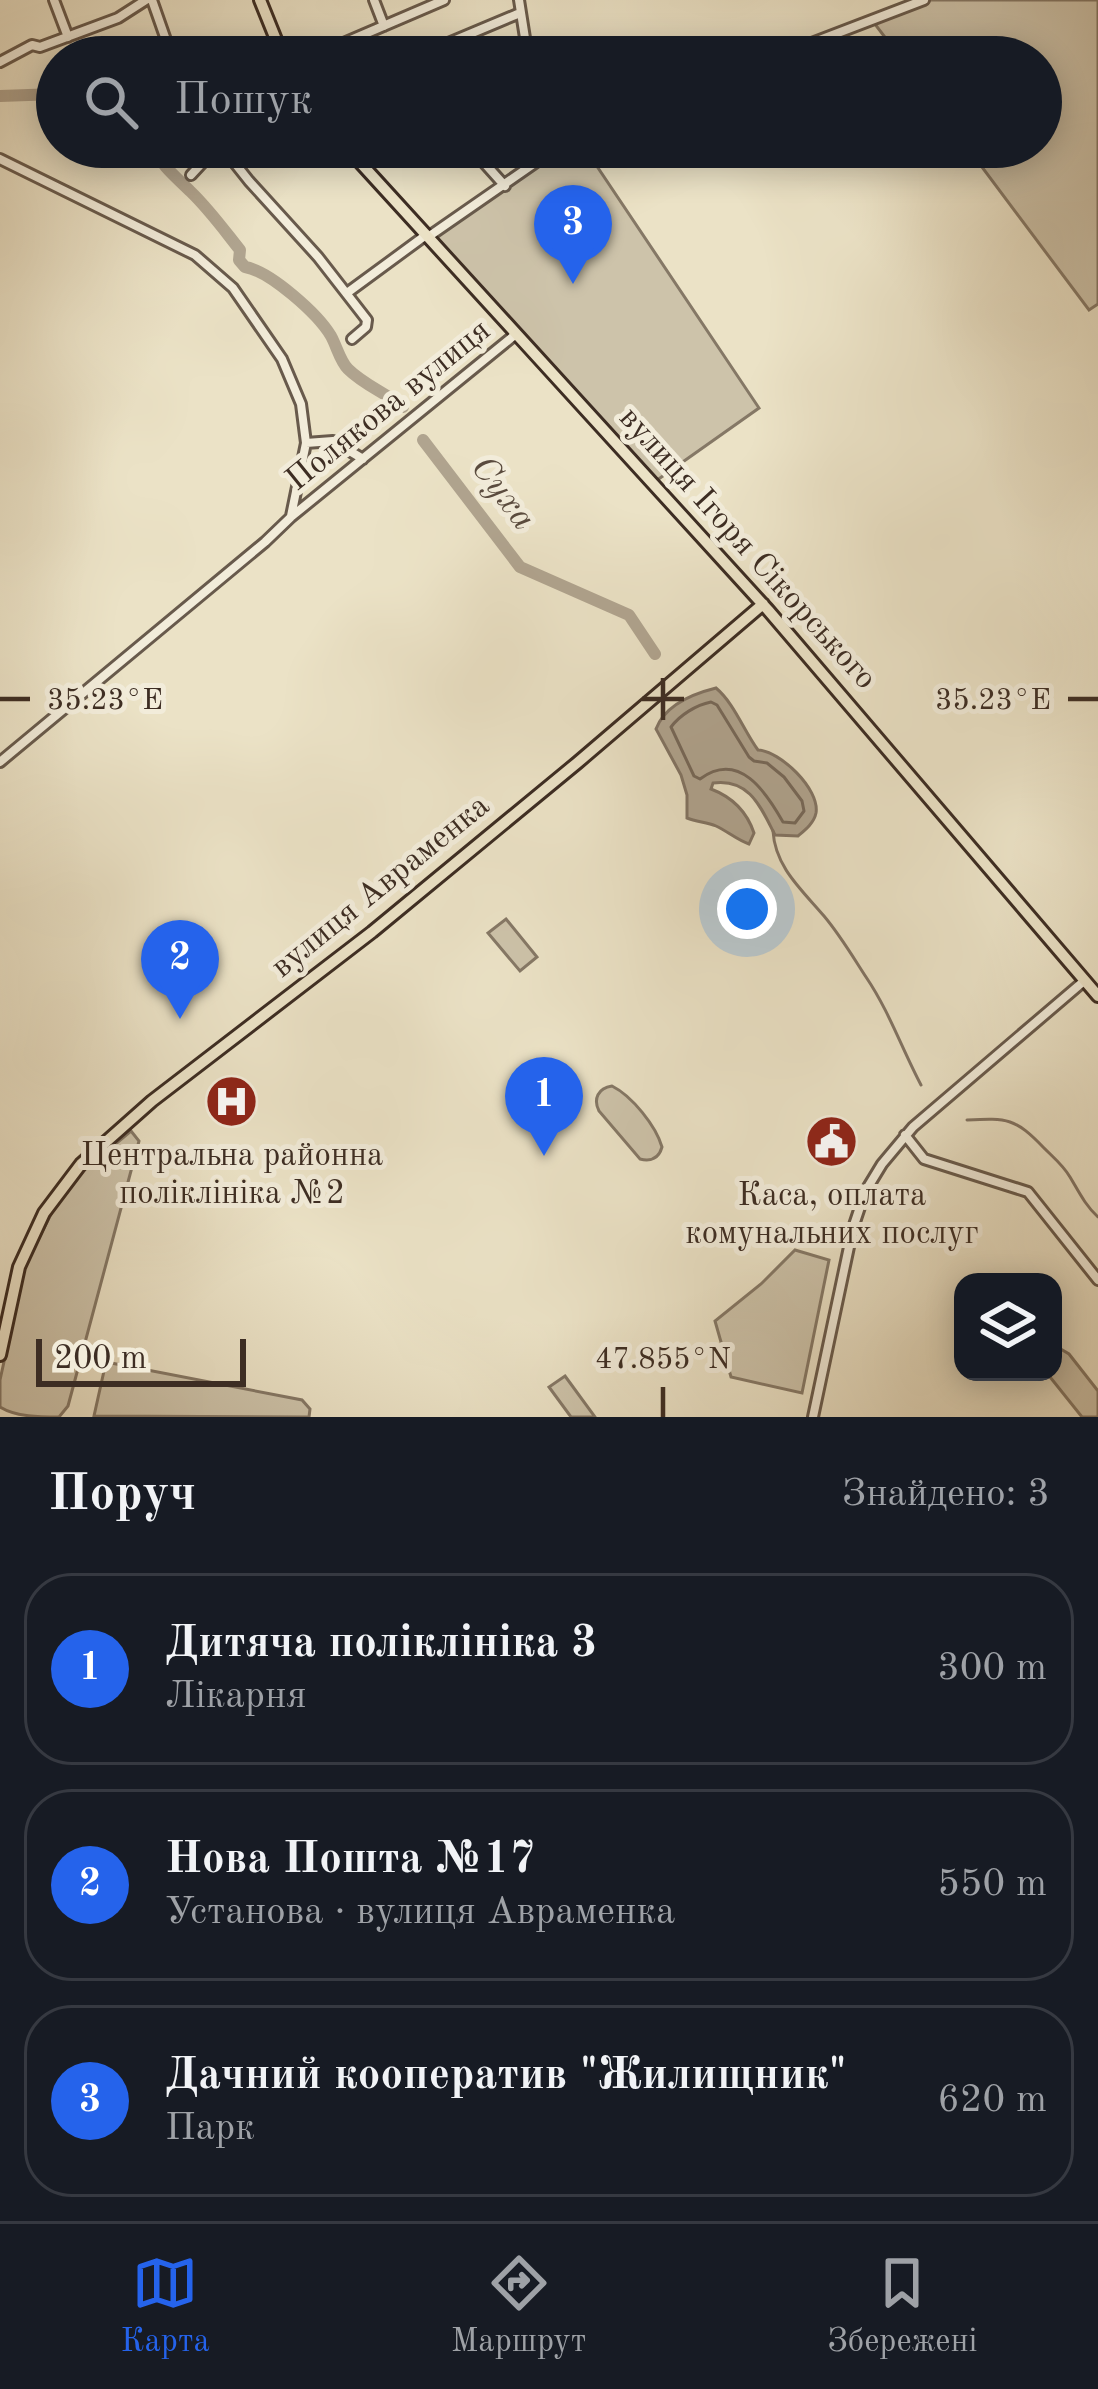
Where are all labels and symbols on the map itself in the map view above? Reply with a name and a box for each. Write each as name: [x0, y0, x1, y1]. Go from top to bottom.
pin: 3: [534, 185, 612, 284]
street label: Полякова вулиця: [281, 314, 497, 498]
street label: вулиця Ігоря Сікорського: [612, 402, 882, 696]
water label: Суха: [463, 450, 542, 538]
text: 35.23°E: [47, 686, 163, 716]
text: 35.23°E: [935, 686, 1051, 716]
street label: вулиця Авраменка: [266, 789, 496, 985]
your location: [717, 879, 777, 939]
pin: 2: [141, 920, 219, 1019]
pin: 1: [505, 1057, 583, 1156]
hospital icon: Центральна районна поліклініка №2: [204, 1074, 260, 1130]
public building icon: Каса, оплата комунальних послуг: [804, 1114, 860, 1170]
place label: Центральна районна поліклініка №2: [81, 1140, 383, 1211]
place label: Каса, оплата комунальних послуг: [685, 1180, 979, 1251]
scale bar: [36, 1333, 246, 1386]
text: 47.855°N: [595, 1345, 731, 1375]

